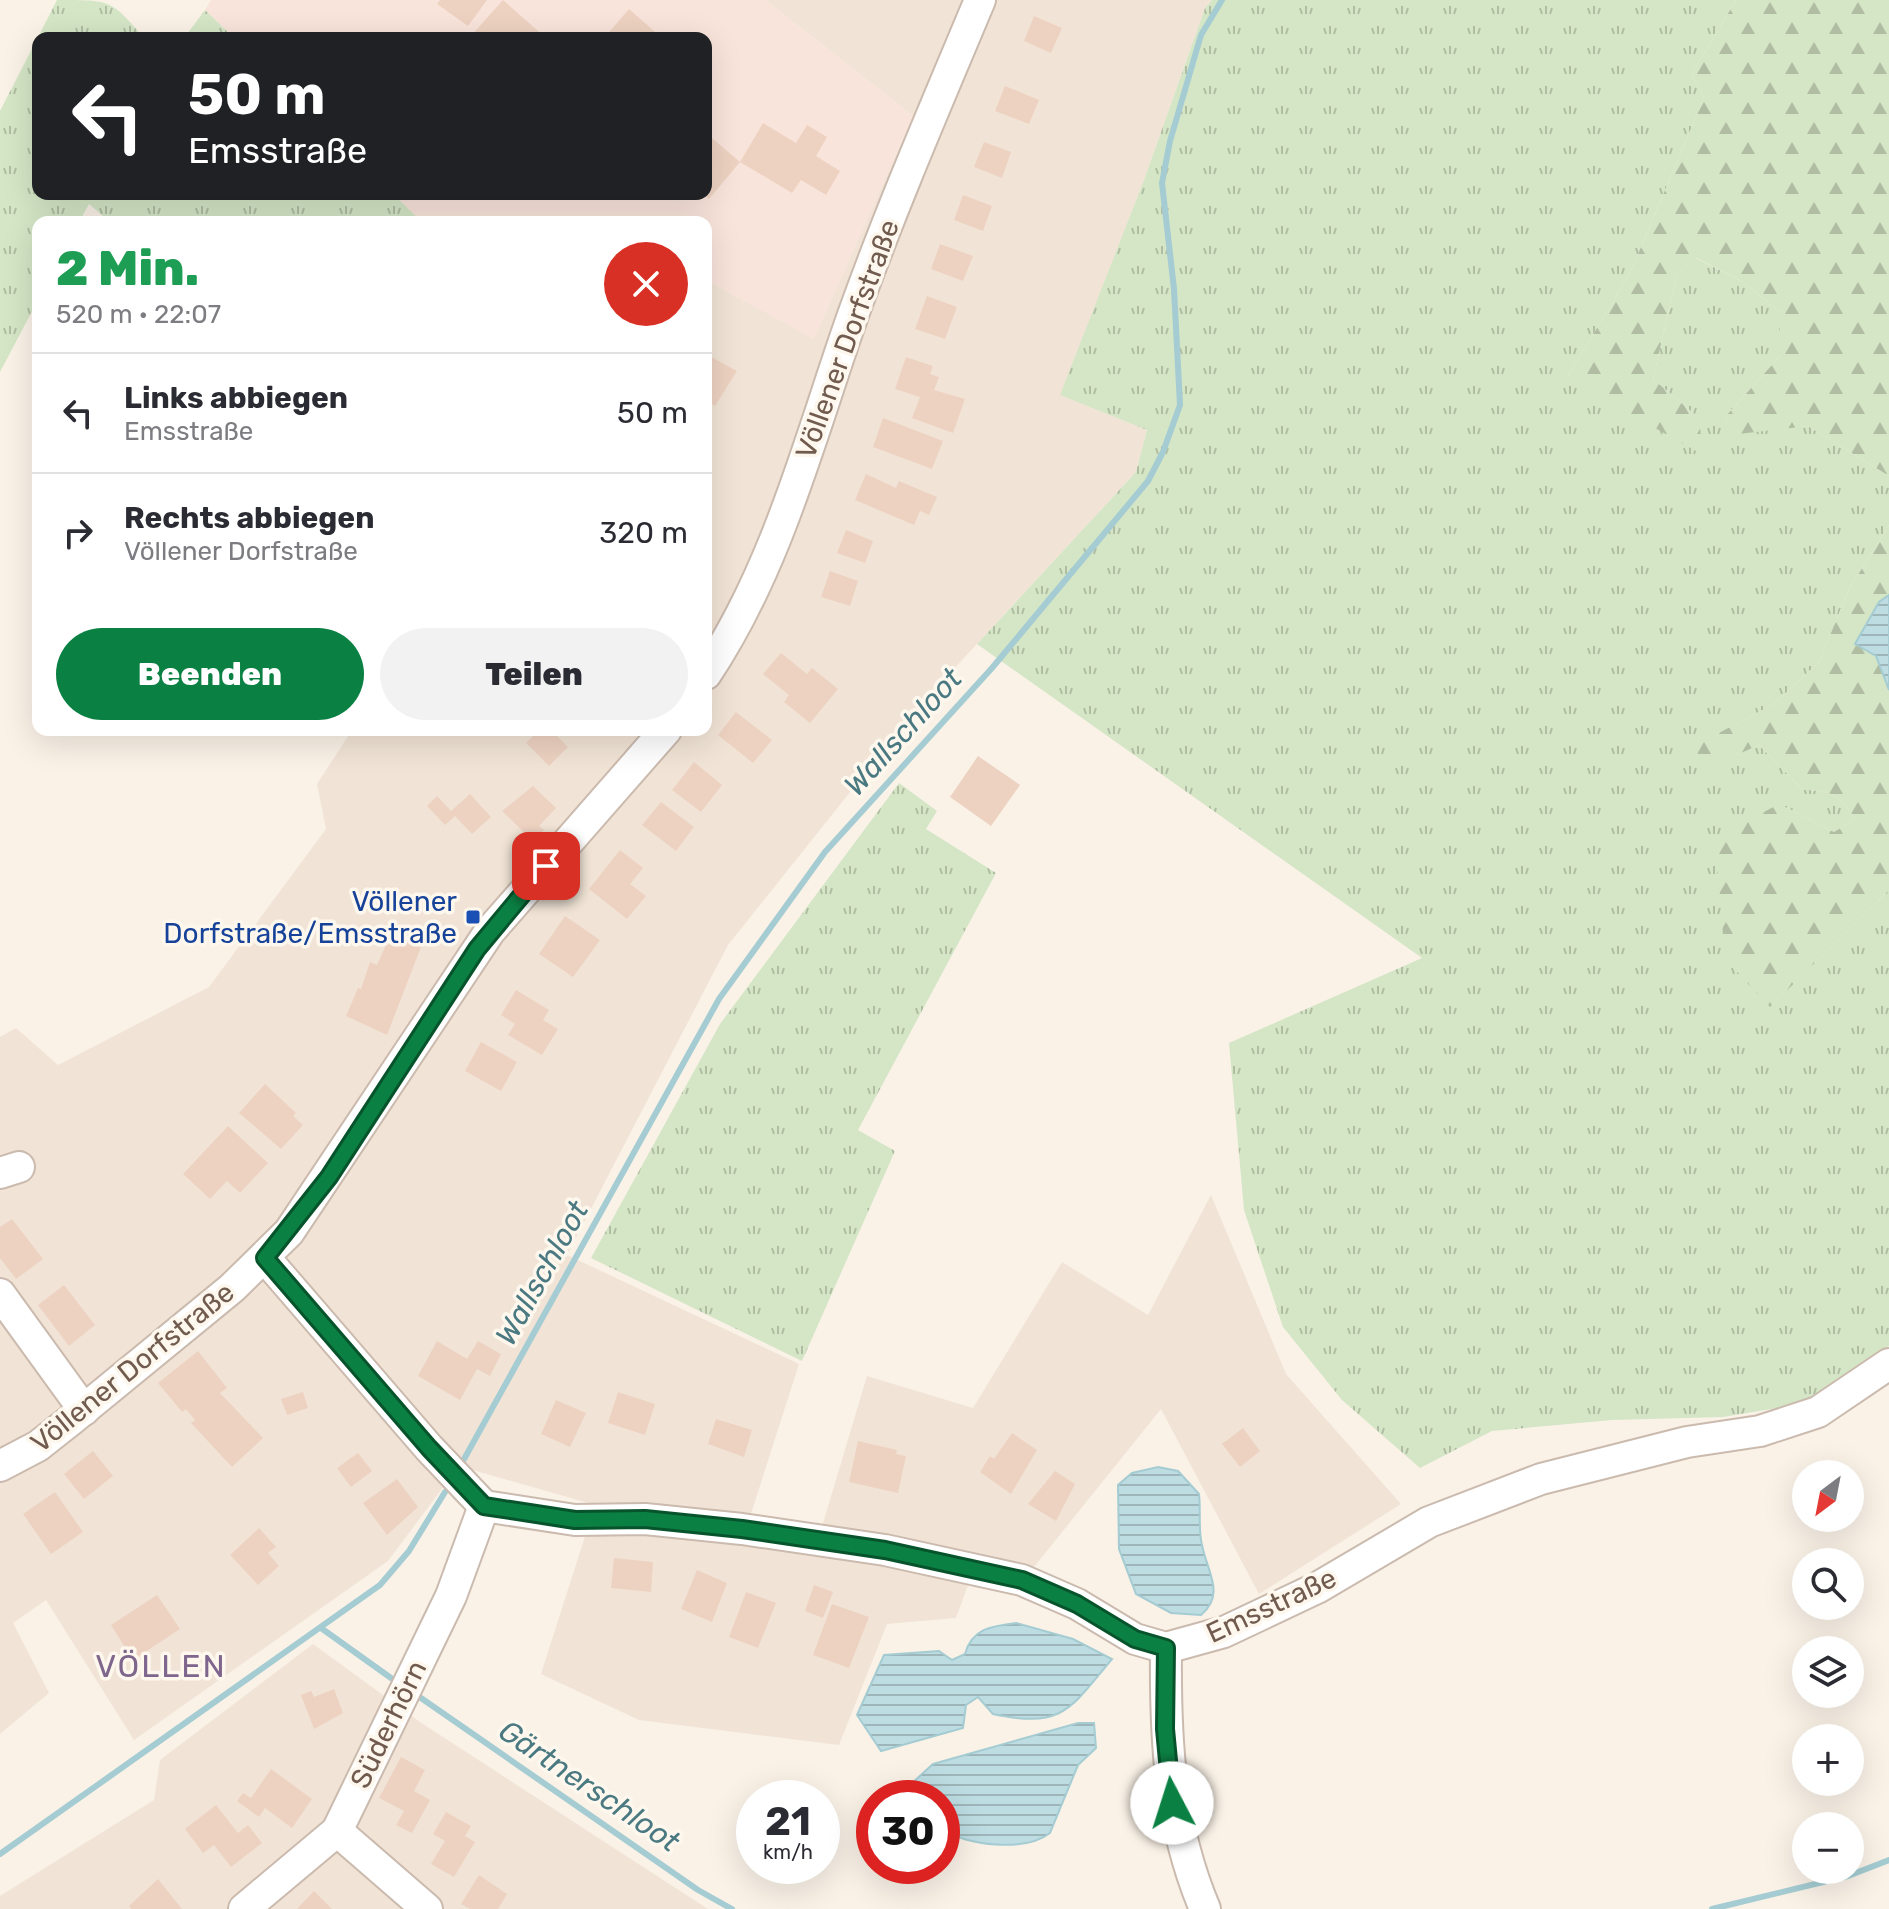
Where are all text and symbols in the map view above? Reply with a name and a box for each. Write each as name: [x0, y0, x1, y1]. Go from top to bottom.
text: 50 m: [188, 62, 325, 128]
icon: left: [56, 64, 160, 168]
text: Emsstraße: [188, 129, 367, 172]
street label: Völlener Dorfstraße: [789, 215, 906, 463]
text: 2 Min.: [56, 240, 199, 297]
button: close: [604, 242, 688, 326]
text: 520 m · 22:07: [56, 299, 221, 330]
text: Links abbiegen: [124, 380, 348, 416]
icon: left: [56, 391, 100, 435]
text: 50 m: [617, 395, 688, 431]
text: Emsstraße: [124, 416, 253, 447]
text: Rechts abbiegen: [124, 500, 374, 536]
icon: right: [56, 511, 100, 555]
text: 320 m: [599, 515, 688, 551]
text: Völlener Dorfstraße: [124, 536, 358, 567]
button: Beenden: [56, 628, 364, 720]
button: Teilen: [380, 628, 688, 720]
water label: Wallschloot: [836, 661, 970, 803]
pin: [512, 832, 580, 900]
icon: arrive: [524, 844, 568, 888]
place label: Völlener Dorfstraße/Emsstraße: [163, 885, 457, 950]
marker: Völlener Dorfstraße/Emsstraße: [464, 908, 482, 926]
water label: Wallschloot: [488, 1194, 597, 1351]
street label: Völlener Dorfstraße: [24, 1275, 241, 1459]
north arrow: [1792, 1460, 1864, 1532]
map controls: [1792, 1460, 1864, 1884]
button: search: [1792, 1548, 1864, 1620]
street label: Emsstraße: [1201, 1561, 1341, 1650]
button: layers: [1792, 1636, 1864, 1708]
district label: VÖLLEN: [95, 1647, 227, 1685]
street label: Süderhörn: [343, 1655, 434, 1793]
water label: Gärtnerschloot: [492, 1712, 687, 1860]
button: +: [1792, 1724, 1864, 1796]
position arrow: [1130, 1761, 1214, 1845]
speed limit sign: 30: [856, 1780, 960, 1884]
text: 21: [765, 1798, 811, 1845]
button: −: [1792, 1812, 1864, 1884]
text: km/h: [763, 1840, 813, 1864]

